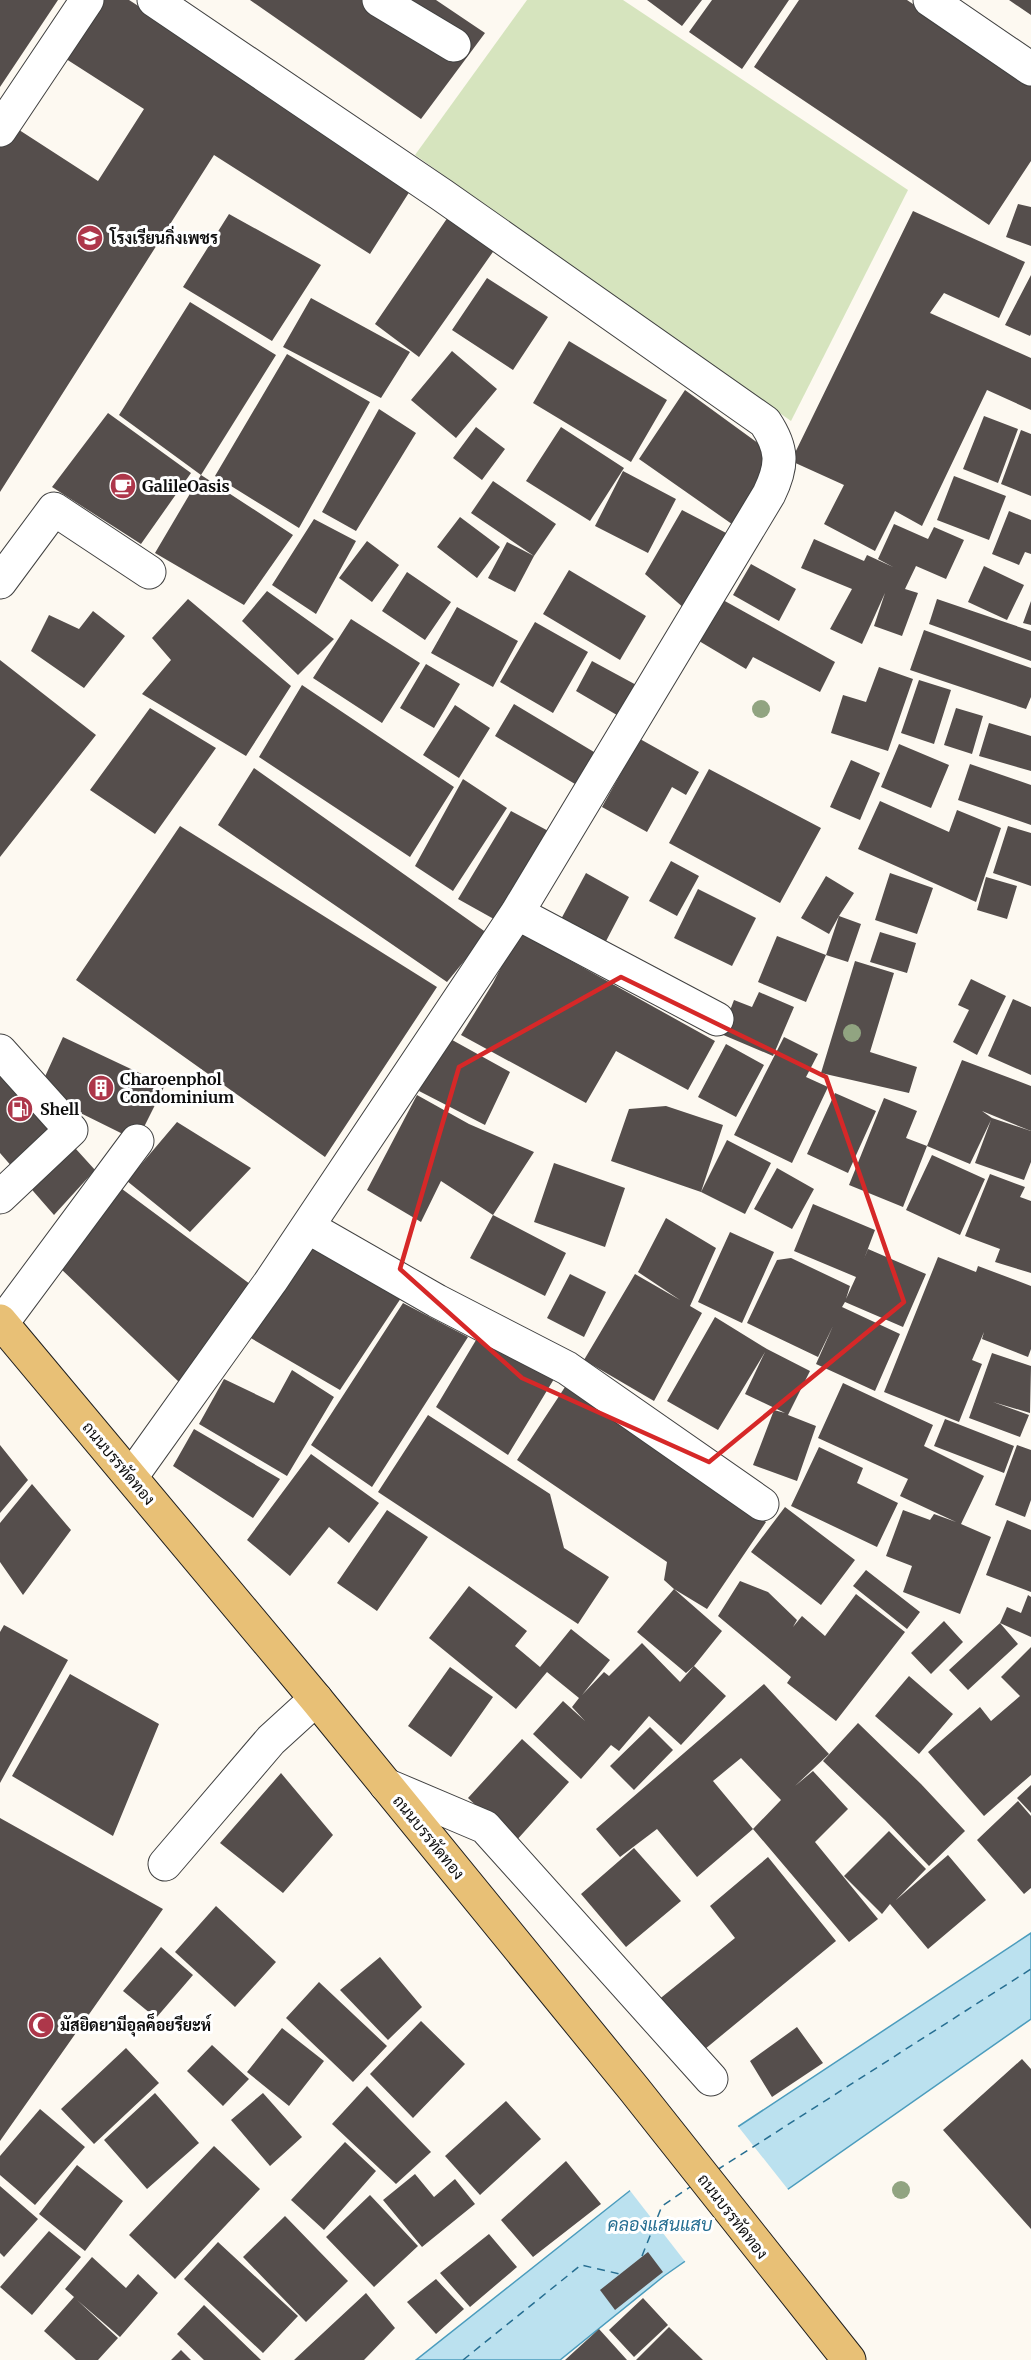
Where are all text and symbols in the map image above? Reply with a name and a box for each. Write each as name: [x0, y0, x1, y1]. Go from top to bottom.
school or university icon: โรงเรียนกิ่งเพชร: [75, 223, 105, 253]
place label: โรงเรียนกิ่งเพชร: [109, 225, 218, 248]
cafe icon: GalileOasis: [108, 471, 138, 501]
place label: GalileOasis: [142, 476, 230, 496]
place label: Charoenphol Condominium: [120, 1069, 234, 1107]
building icon: Charoenphol Condominium: [86, 1073, 116, 1103]
fuel station icon: Shell: [5, 1094, 35, 1124]
place label: Shell: [40, 1099, 79, 1119]
street label: ถนนบรรทัดทอง: [78, 1417, 160, 1509]
street label: ถนนบรรทัดทอง: [389, 1791, 469, 1883]
mosque icon: มัสยิดยามีอุลค็อยรียะห์: [26, 2010, 56, 2040]
place label: มัสยิดยามีอุลค็อยรียะห์: [60, 2012, 212, 2037]
street label: ถนนบรรทัดทอง: [694, 2169, 772, 2263]
water label: คลองแสนแสบ: [608, 2213, 713, 2236]

